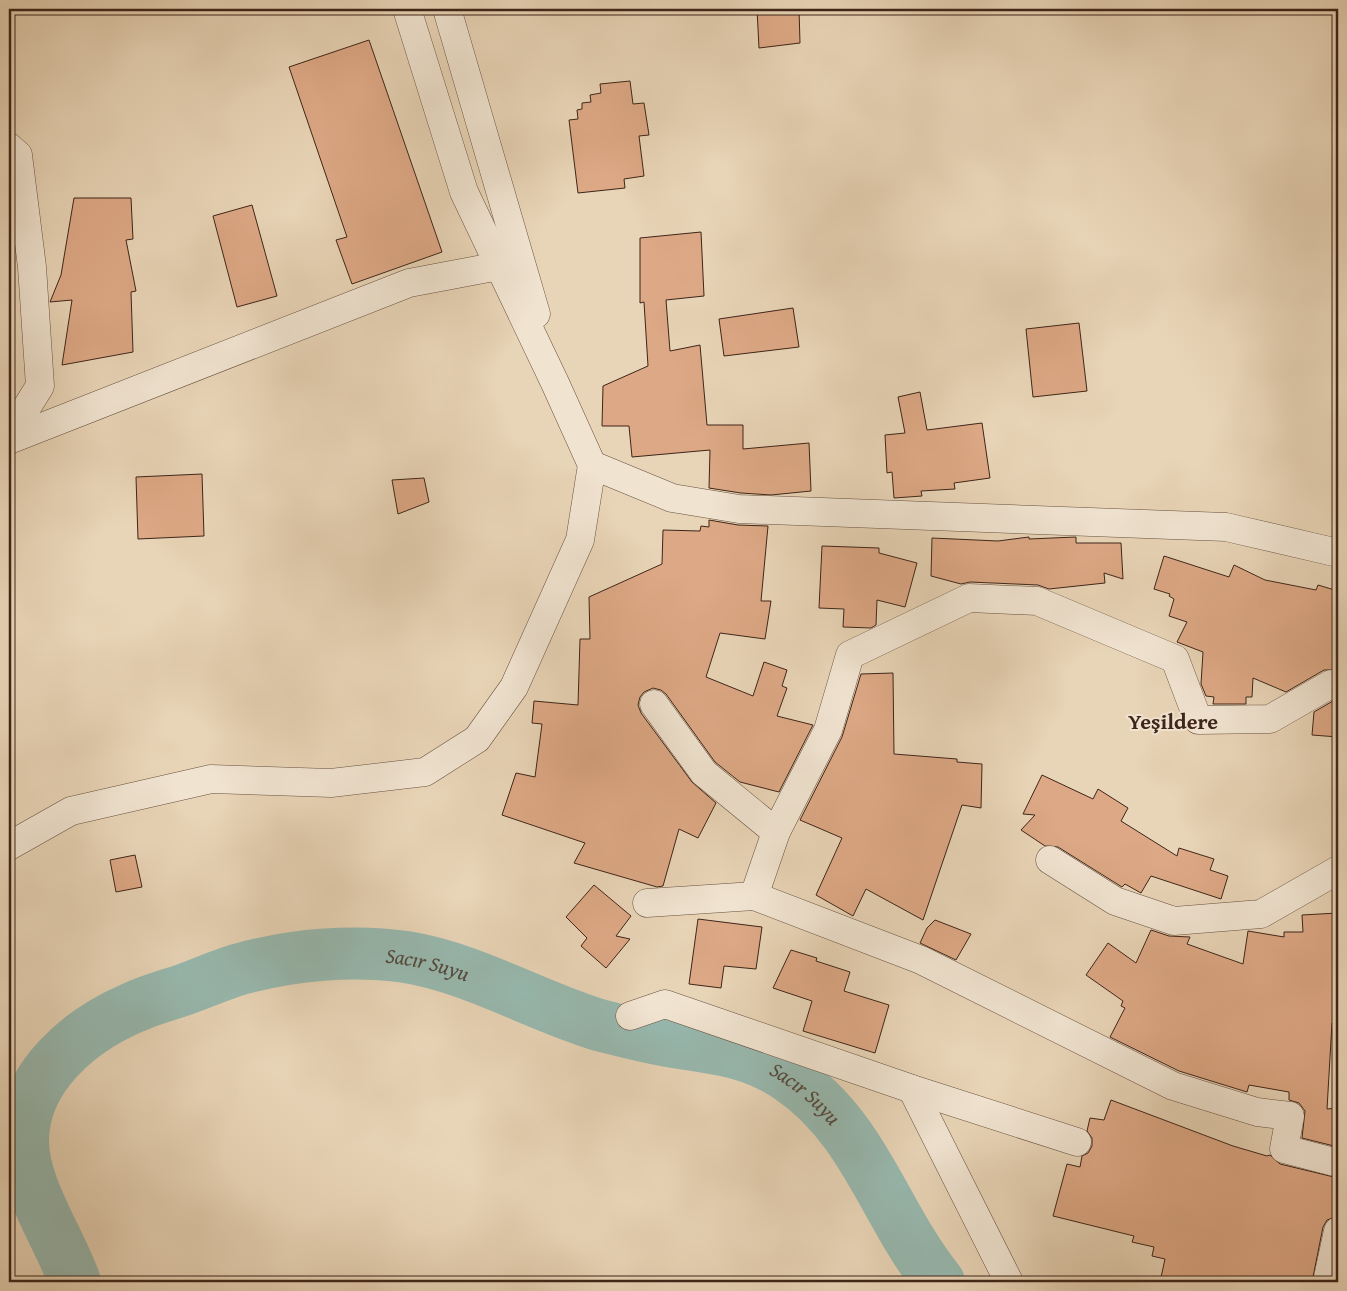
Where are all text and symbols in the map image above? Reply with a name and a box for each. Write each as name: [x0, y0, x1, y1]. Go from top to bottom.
district label: Yeşildere: [1128, 705, 1218, 737]
water label: Sacır Suyu: [384, 939, 474, 989]
water label: Sacır Suyu: [765, 1053, 849, 1132]

